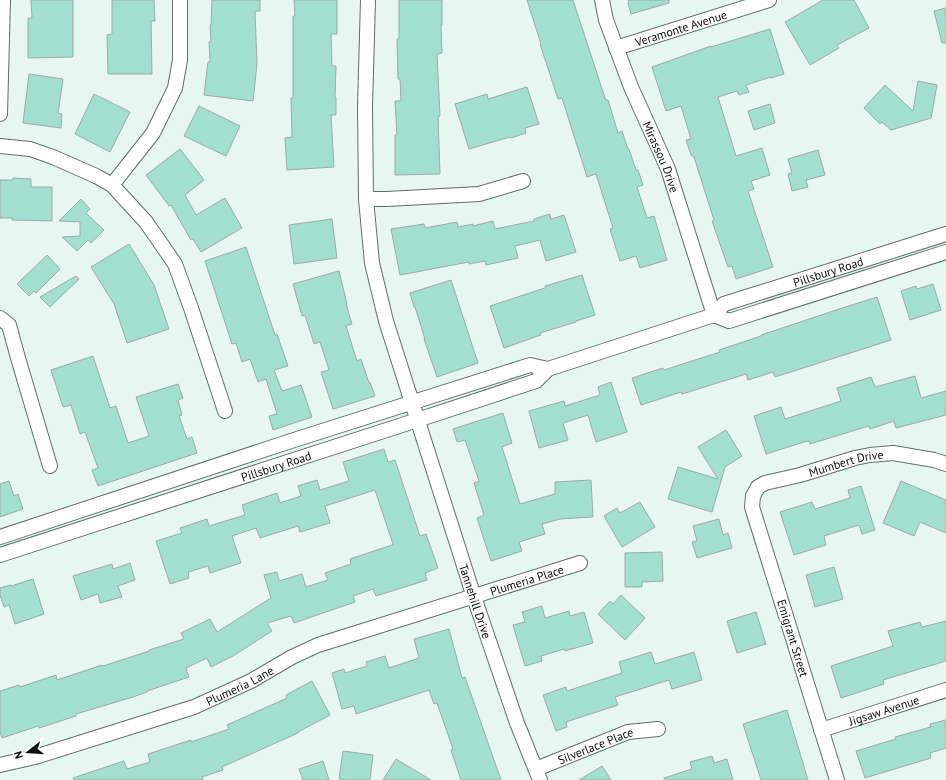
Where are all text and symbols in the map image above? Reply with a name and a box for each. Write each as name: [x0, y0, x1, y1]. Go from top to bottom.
street label: Veramonte Avenue: [632, 6, 729, 49]
street label: Mirassou Drive: [640, 119, 682, 194]
street label: Pillsbury Road: [791, 253, 865, 289]
street label: Mumbert Drive: [807, 446, 884, 479]
street label: Pillsbury Road: [239, 447, 313, 484]
street label: Plumeria Place: [488, 561, 565, 598]
street label: Tannehill Drive: [456, 562, 495, 640]
street label: Emigrant Street: [774, 597, 812, 679]
street label: Plumeria Lane: [203, 662, 276, 708]
street label: Jigsaw Avenue: [846, 692, 921, 728]
street label: Silverlace Place: [555, 724, 634, 767]
north arrow: [8, 732, 48, 772]
text: N: [11, 749, 26, 760]

